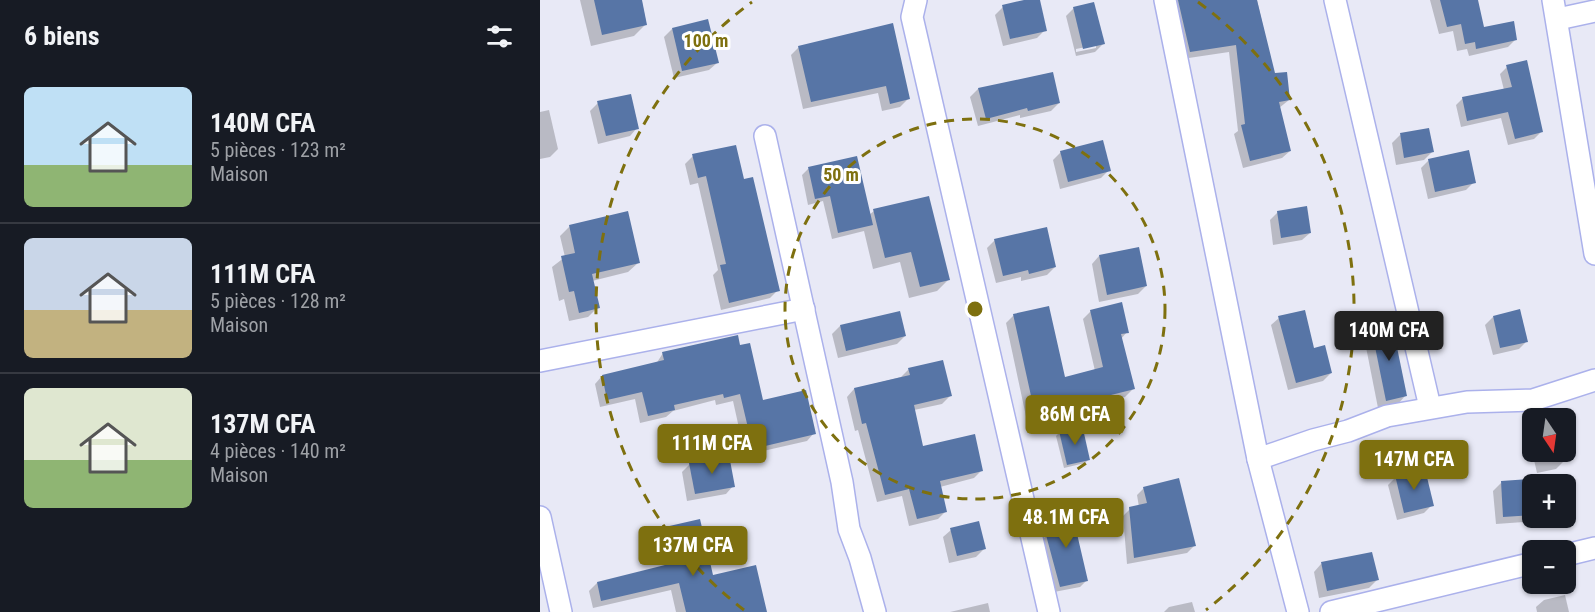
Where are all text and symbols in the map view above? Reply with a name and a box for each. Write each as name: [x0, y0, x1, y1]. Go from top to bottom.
icon: filters: [483, 20, 516, 53]
text: 6 biens: [24, 21, 100, 51]
text: 100 m: [684, 30, 728, 51]
text: 140M CFA: [210, 108, 315, 138]
icon: home: [72, 111, 144, 183]
text: 5 pièces · 123 m²: [210, 138, 346, 162]
text: Maison: [210, 162, 268, 186]
text: 50 m: [823, 164, 859, 185]
text: 111M CFA: [210, 259, 315, 289]
icon: home: [72, 262, 144, 334]
text: 5 pièces · 128 m²: [210, 289, 346, 313]
centre of rings: [965, 299, 985, 319]
pin: 140M CFA: [1327, 311, 1451, 362]
text: Maison: [210, 313, 268, 337]
text: 140M CFA: [1348, 318, 1430, 342]
pin: 86M CFA: [1020, 395, 1130, 446]
text: 86M CFA: [1040, 402, 1110, 426]
north arrow: [1522, 408, 1576, 462]
map controls: [1522, 408, 1576, 594]
text: 137M CFA: [210, 409, 315, 439]
icon: home: [72, 412, 144, 484]
pin: 111M CFA: [650, 424, 774, 475]
text: 111M CFA: [671, 431, 753, 455]
text: 4 pièces · 140 m²: [210, 439, 346, 463]
pin: 147M CFA: [1352, 440, 1476, 491]
text: 147M CFA: [1373, 447, 1455, 471]
text: Maison: [210, 463, 268, 487]
button: +: [1522, 474, 1576, 528]
pin: 48.1M CFA: [997, 498, 1135, 549]
text: 48.1M CFA: [1023, 505, 1109, 529]
pin: 137M CFA: [631, 526, 755, 577]
text: 137M CFA: [652, 533, 734, 557]
button: −: [1522, 540, 1576, 594]

